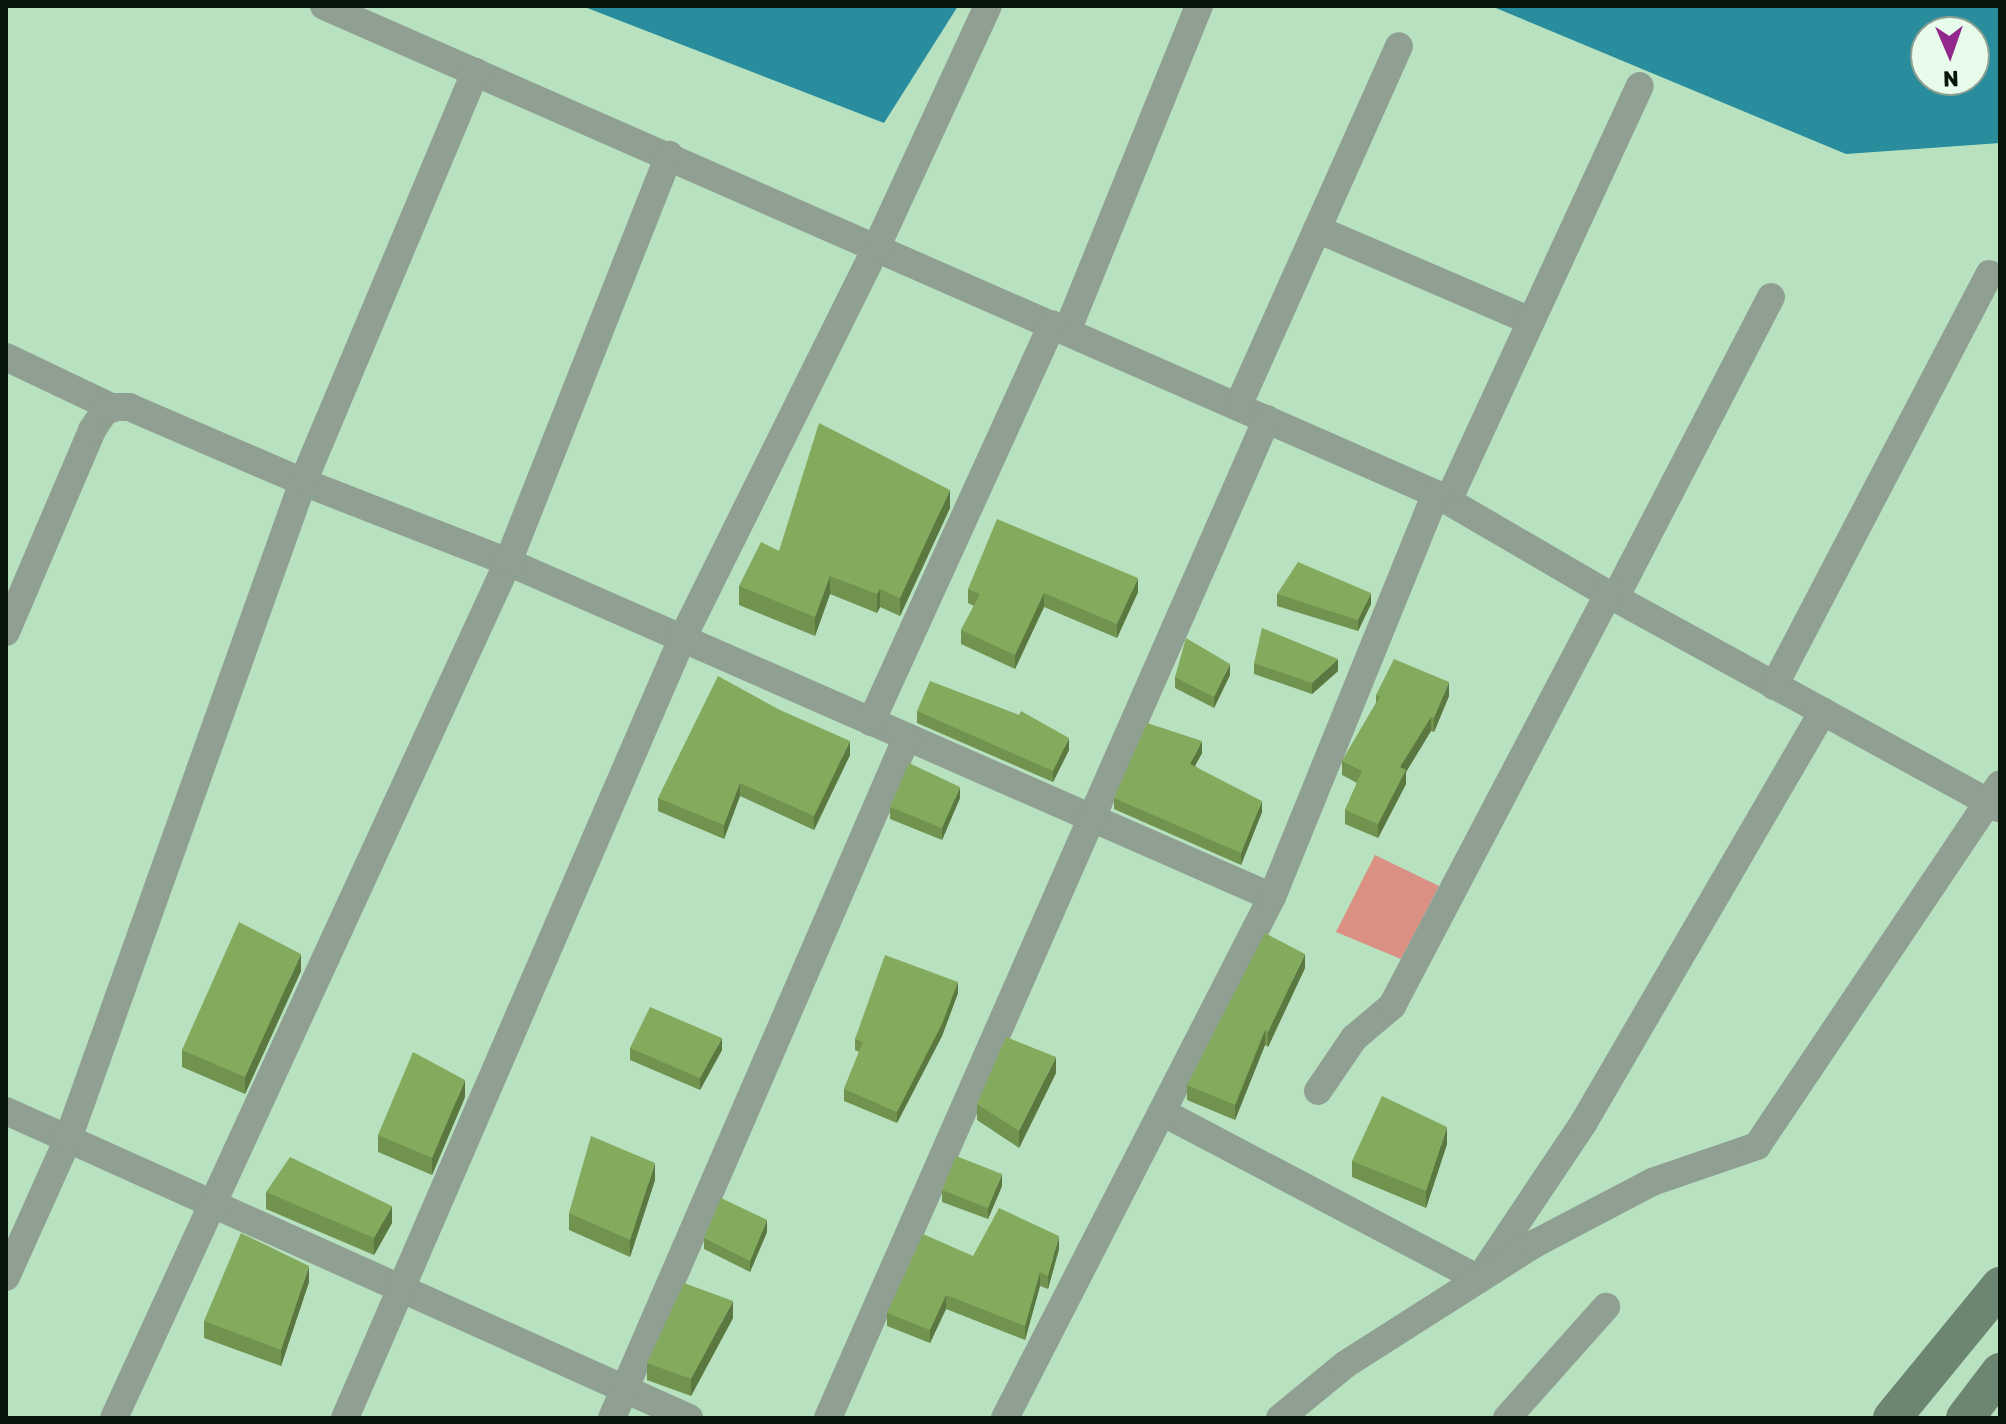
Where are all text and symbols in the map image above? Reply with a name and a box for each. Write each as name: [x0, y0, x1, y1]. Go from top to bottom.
north arrow: [1910, 16, 1990, 96]
text: N: [1942, 65, 1959, 92]

